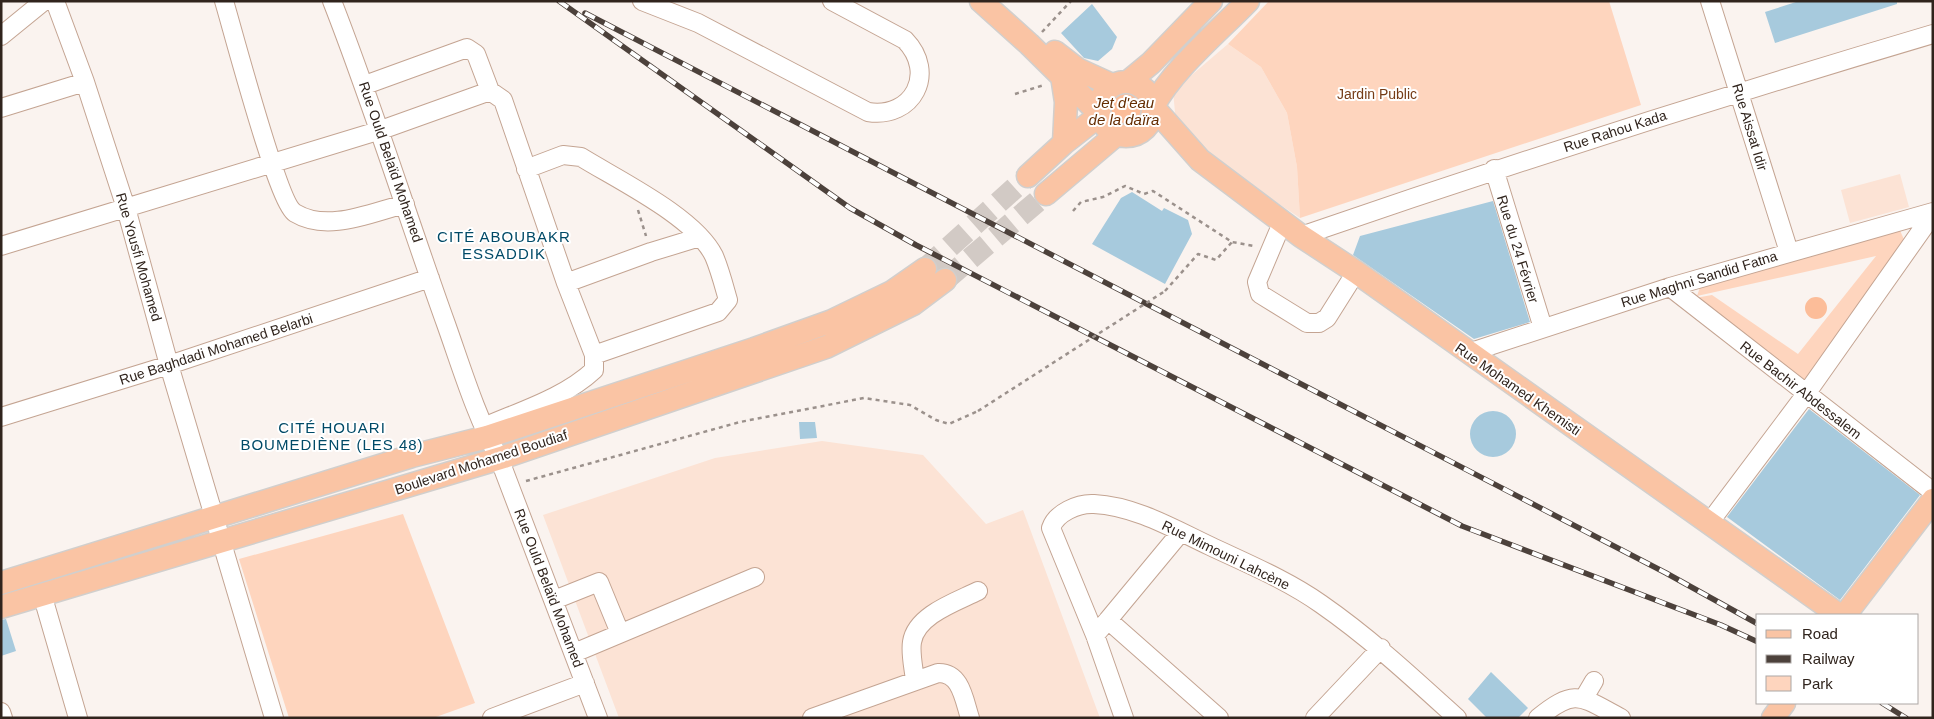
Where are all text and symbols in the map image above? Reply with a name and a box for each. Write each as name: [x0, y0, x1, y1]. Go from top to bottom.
street label: Rue Ould Belaïd Mohamed: [356, 80, 426, 244]
street label: Rue Aissat Idir: [1729, 82, 1771, 173]
park label: Jardin Public: [1337, 86, 1417, 102]
water label: Jet d'eau de la daïra: [1089, 94, 1159, 128]
street label: Rue Rahou Kada: [1561, 107, 1669, 155]
street label: Rue Yousfi Mohamed: [113, 191, 165, 323]
street label: Rue du 24 Février: [1494, 193, 1542, 305]
district label: CITÉ ABOUBAKR ESSADDIK: [437, 228, 571, 262]
street label: Rue Maghni Sandid Fatna: [1619, 248, 1779, 310]
street label: Rue Baghdadi Mohamed Belarbi: [117, 310, 315, 388]
street label: Rue Bachir Abdessalem: [1737, 338, 1865, 442]
street label: Rue Mohamed Khemisti: [1452, 340, 1584, 438]
district label: CITÉ HOUARI BOUMEDIÈNE (LES 48): [240, 419, 424, 453]
street label: Boulevard Mohamed Boudiaf: [393, 426, 569, 498]
street label: Rue Ould Belaïd Mohamed: [511, 506, 587, 670]
street label: Rue Mimouni Lahcène: [1160, 517, 1293, 593]
legend: [1756, 614, 1919, 704]
text: Road: [1802, 625, 1838, 642]
text: Railway: [1802, 650, 1855, 667]
text: Park: [1802, 675, 1833, 692]

